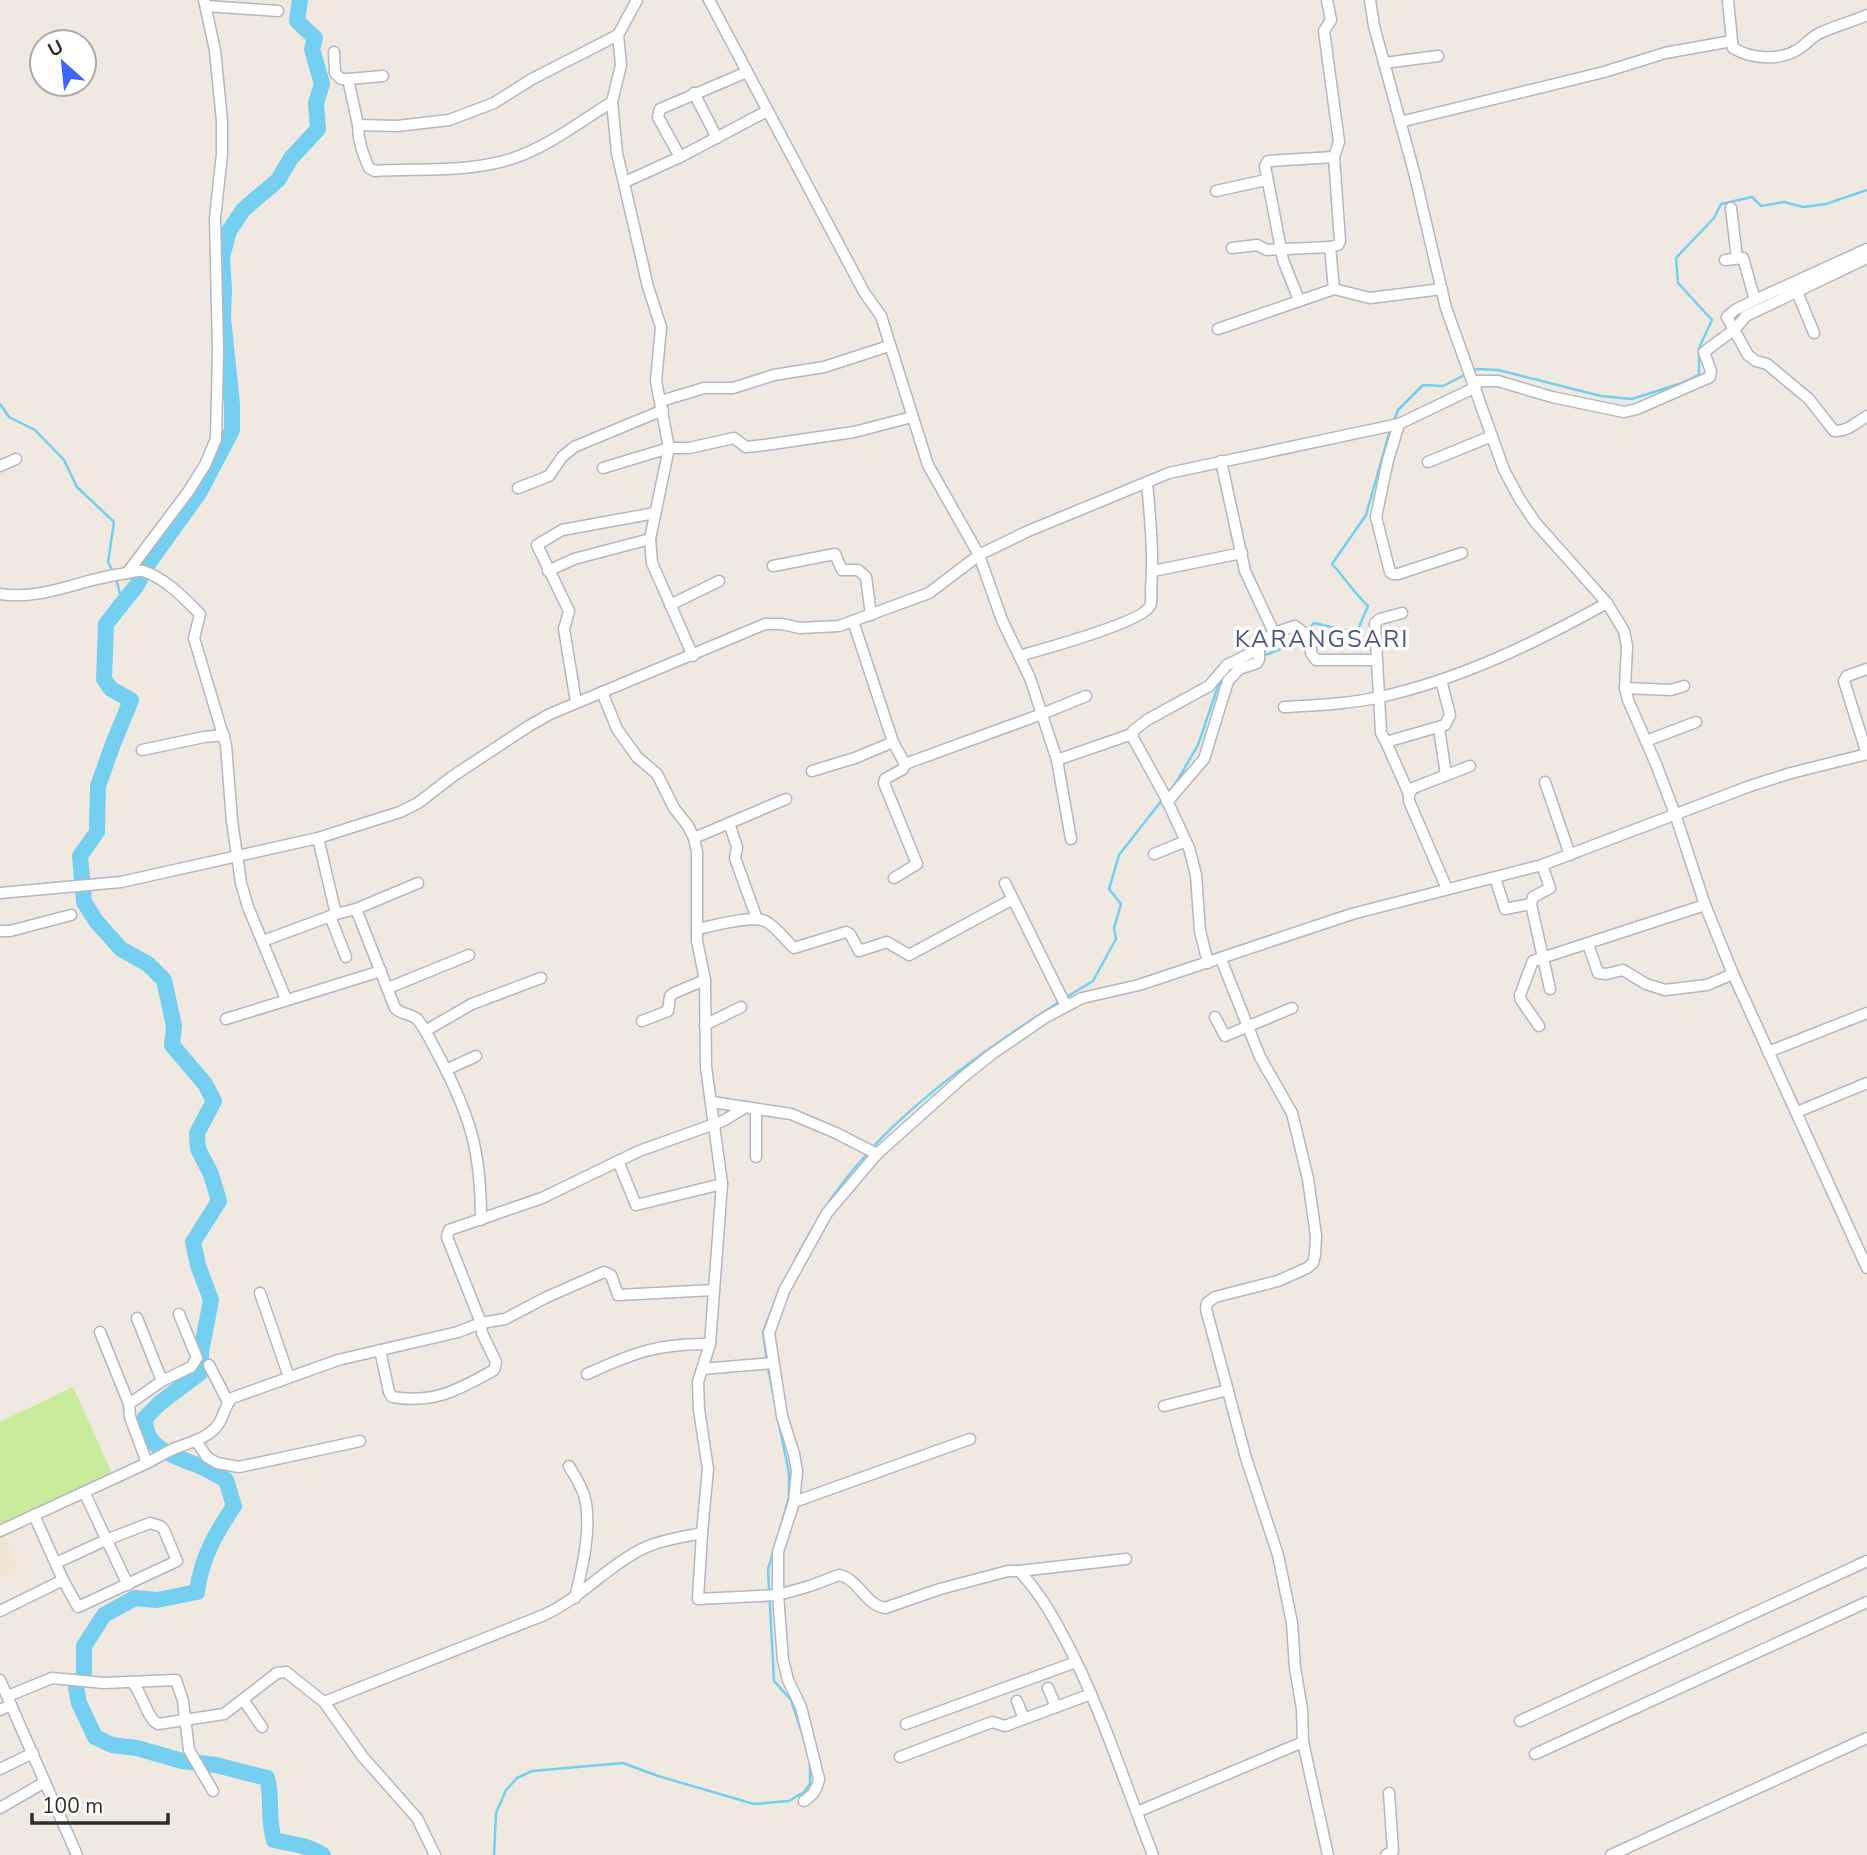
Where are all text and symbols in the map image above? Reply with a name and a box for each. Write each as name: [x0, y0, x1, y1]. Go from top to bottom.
north arrow: [28, 28, 98, 98]
text: U: [44, 34, 68, 64]
district label: KARANGSARI: [1235, 623, 1409, 655]
scale bar: [32, 1782, 168, 1826]
text: 100 m: [42, 1792, 103, 1820]

